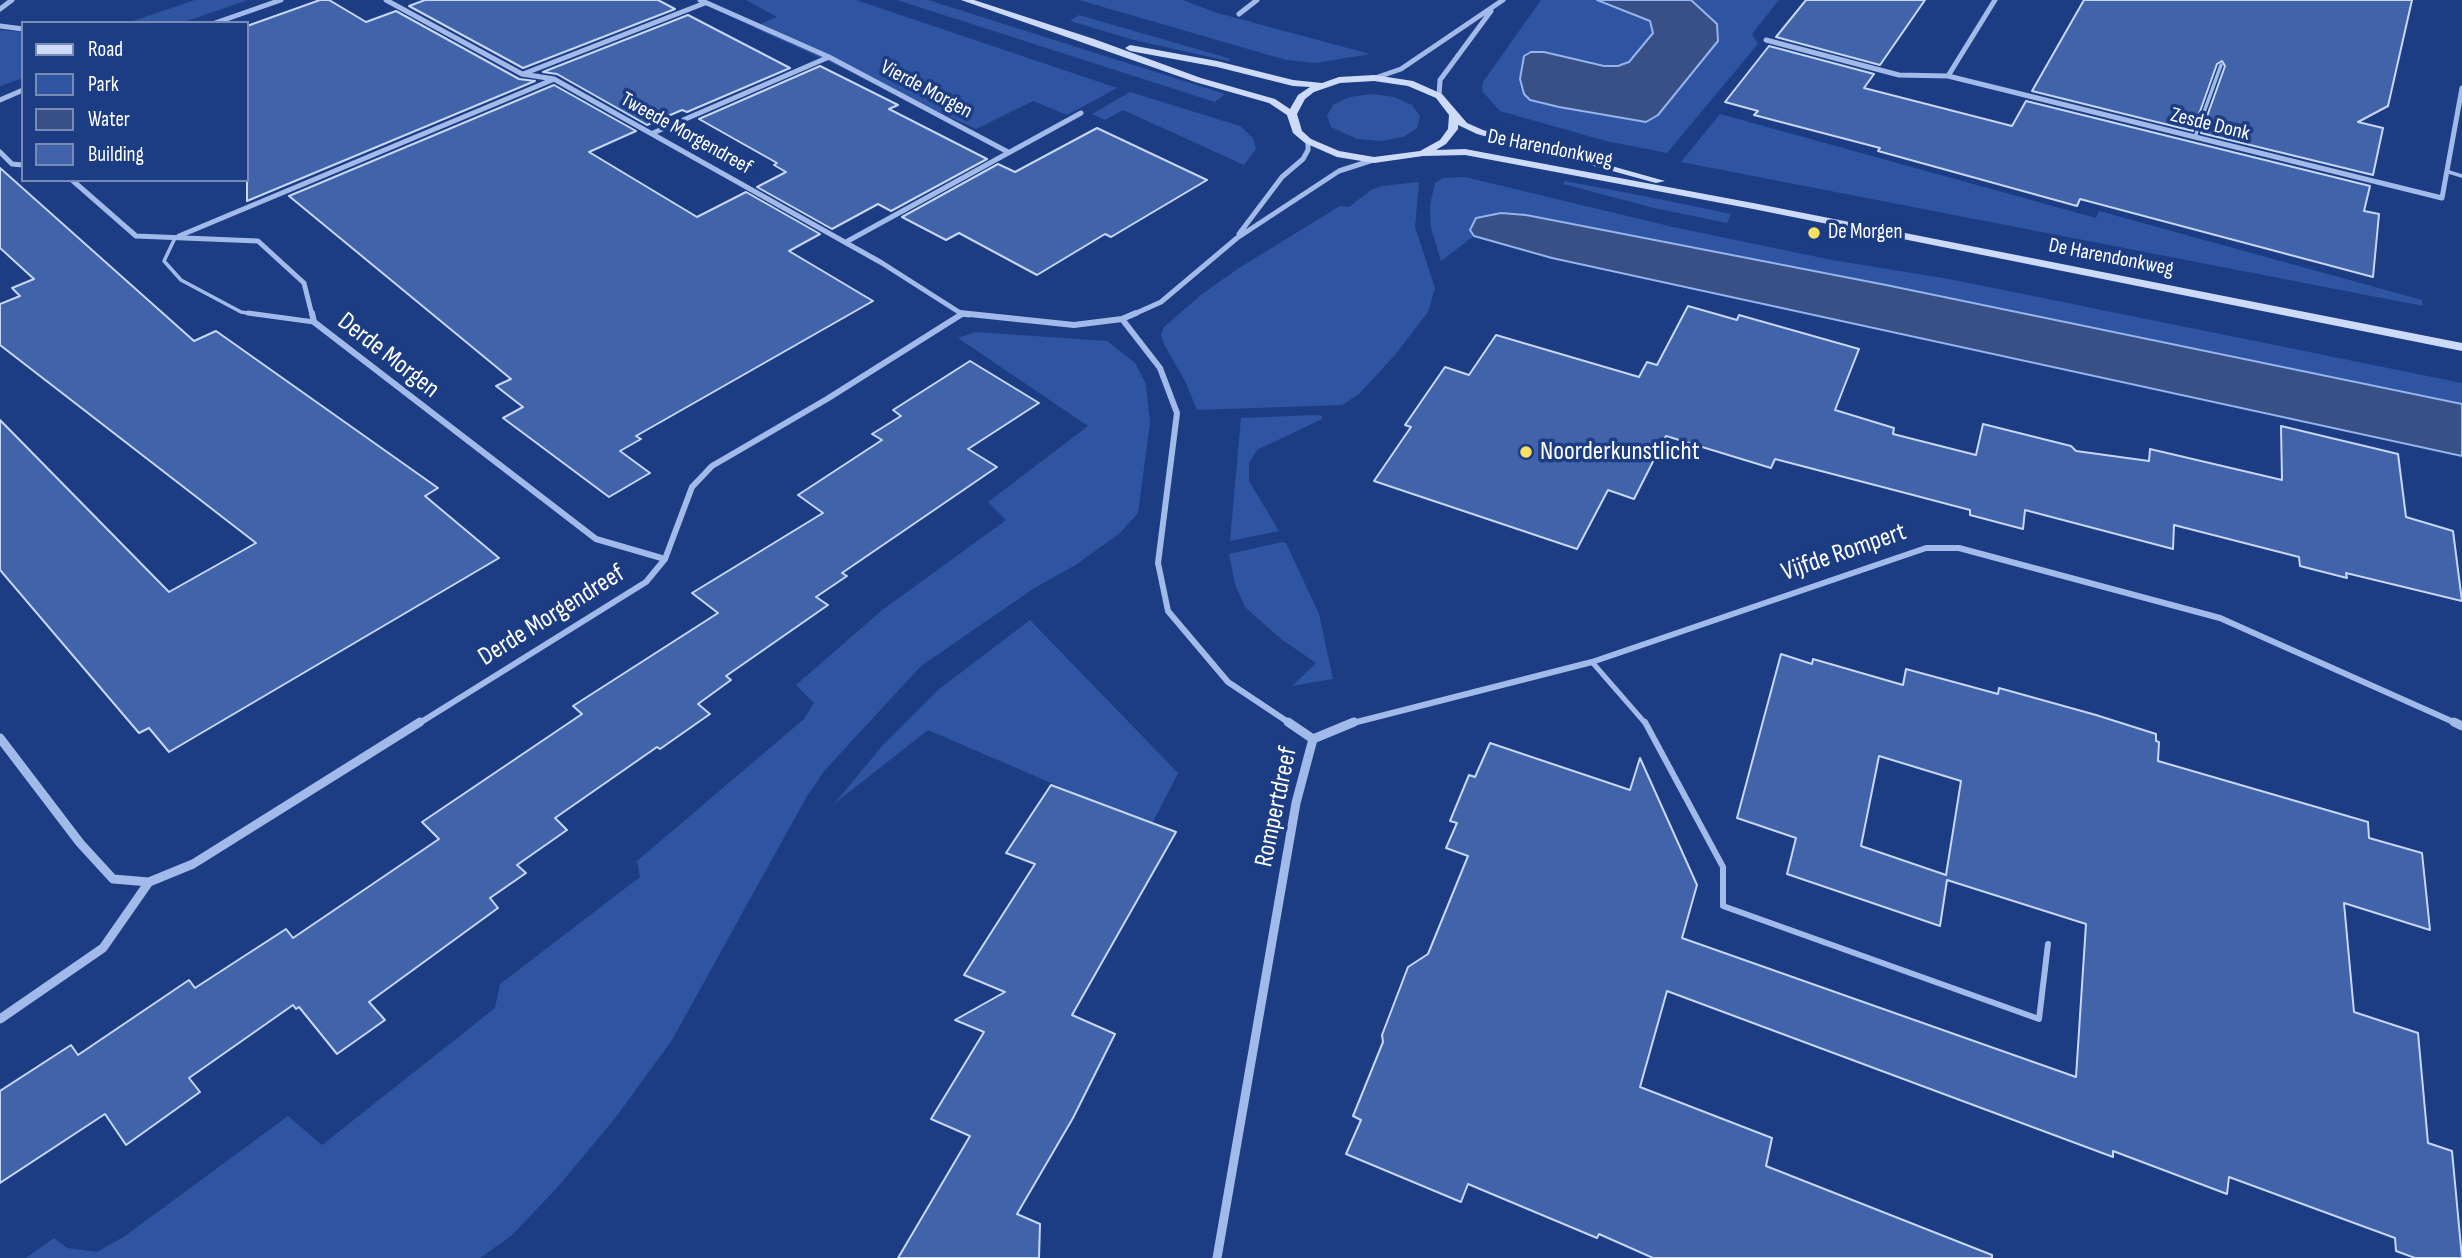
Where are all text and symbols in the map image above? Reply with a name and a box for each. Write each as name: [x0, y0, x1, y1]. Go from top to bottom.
legend: [21, 21, 248, 182]
text: Road: [88, 37, 123, 62]
street label: Vierde Morgen: [876, 55, 976, 125]
text: Park: [88, 72, 119, 97]
street label: Tweede Morgendreef: [616, 87, 756, 181]
street label: Zesde Donk: [2168, 103, 2252, 147]
text: Water: [88, 107, 130, 132]
street label: De Harendonkweg: [1485, 125, 1615, 173]
text: Building: [88, 142, 144, 167]
place label: De Morgen: [1828, 220, 1902, 246]
marker: De Morgen: [1806, 225, 1822, 241]
street label: De Harendonkweg: [2046, 234, 2176, 282]
street label: Derde Morgen: [331, 307, 445, 405]
place label: Noorderkunstlicht: [1540, 436, 1700, 468]
marker: Noorderkunstlicht: [1518, 444, 1534, 460]
street label: Vijfde Rompert: [1778, 517, 1910, 589]
street label: Derde Morgendreef: [473, 559, 631, 673]
street label: Rompertdreef: [1249, 744, 1305, 870]

